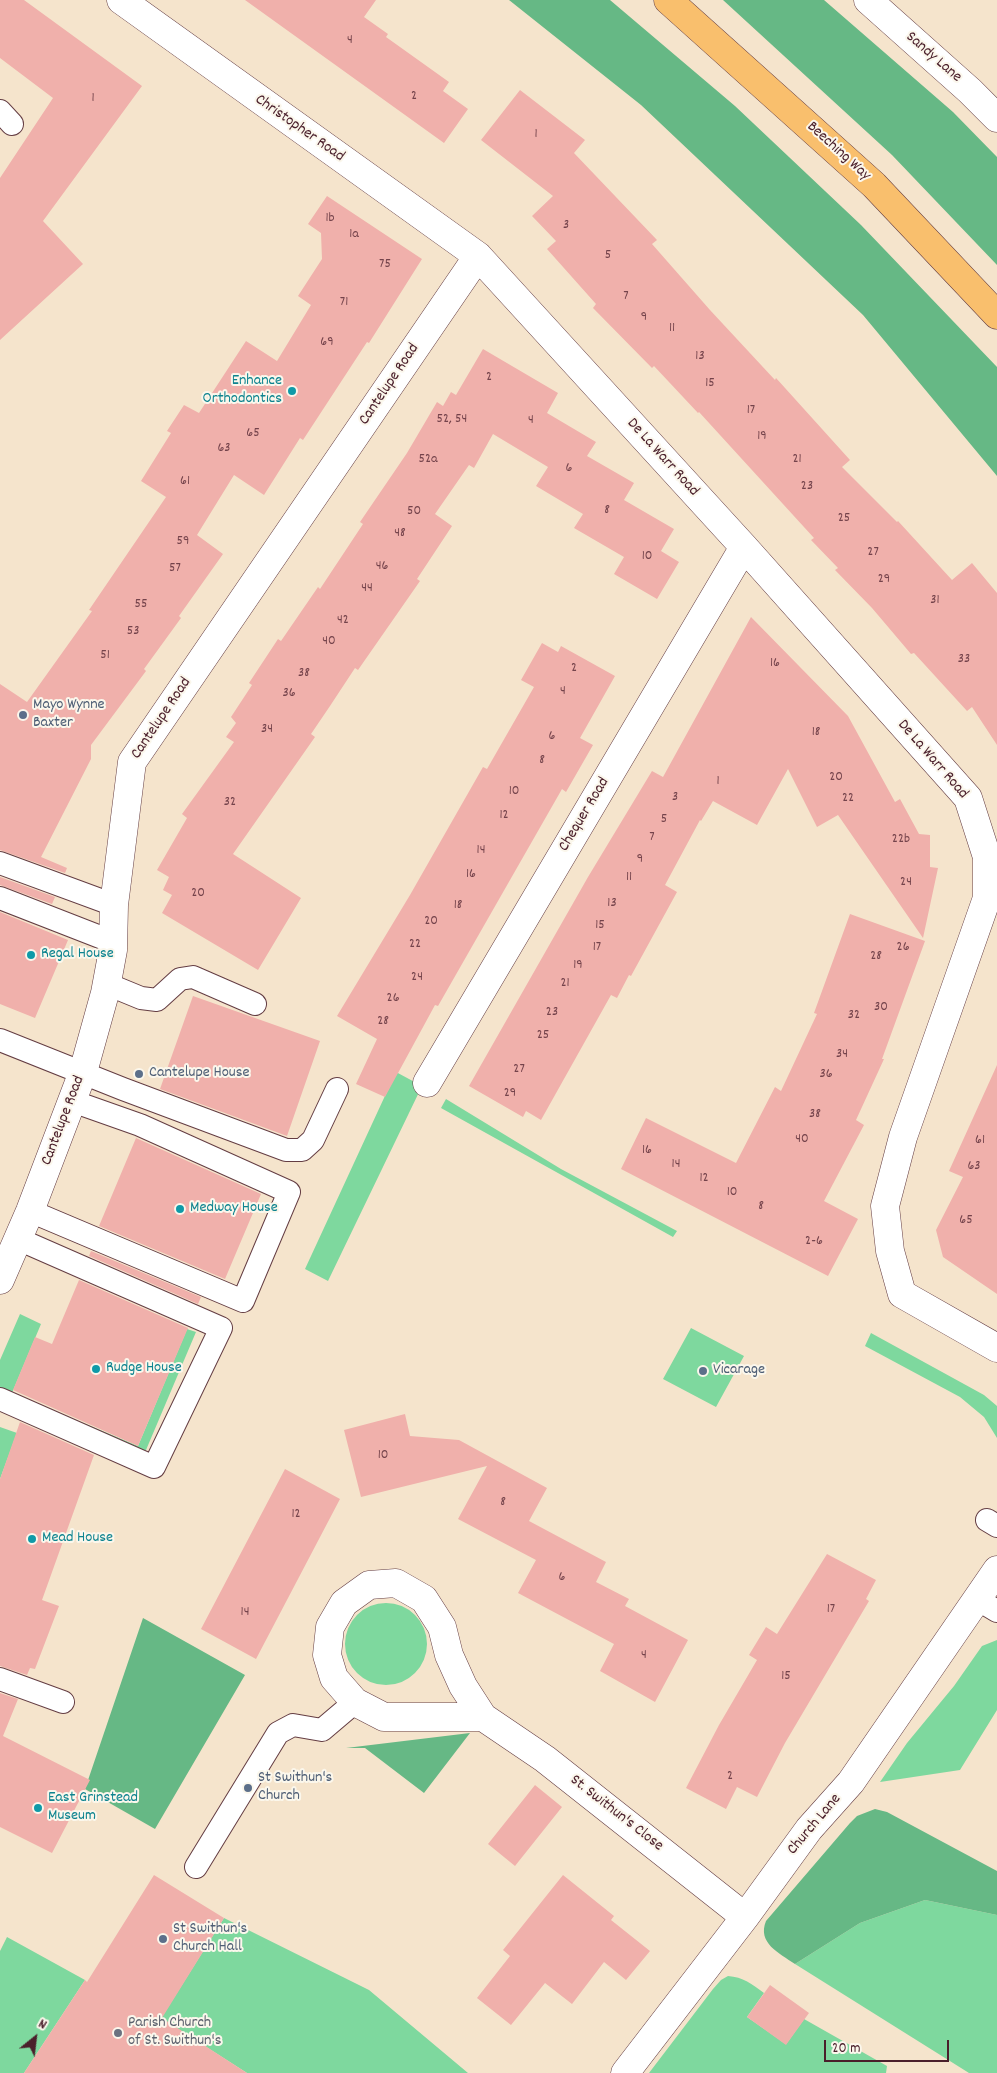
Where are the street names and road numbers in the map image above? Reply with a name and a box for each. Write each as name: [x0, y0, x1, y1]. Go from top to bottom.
street label: Sandy Lane: [901, 28, 965, 88]
street label: Christopher Road: [250, 91, 348, 167]
street label: Beeching Way: [802, 118, 874, 186]
street label: Cantelupe Road: [356, 340, 424, 430]
street label: De La Warr Road: [622, 415, 702, 501]
street label: Cantelupe Road: [128, 674, 196, 764]
street label: De La Warr Road: [892, 716, 972, 804]
street label: Chequer Road: [555, 775, 615, 855]
street label: Cantelupe Road: [38, 1073, 90, 1169]
street label: St. Swithun's Close: [565, 1772, 667, 1856]
street label: Church Lane: [784, 1790, 846, 1860]

